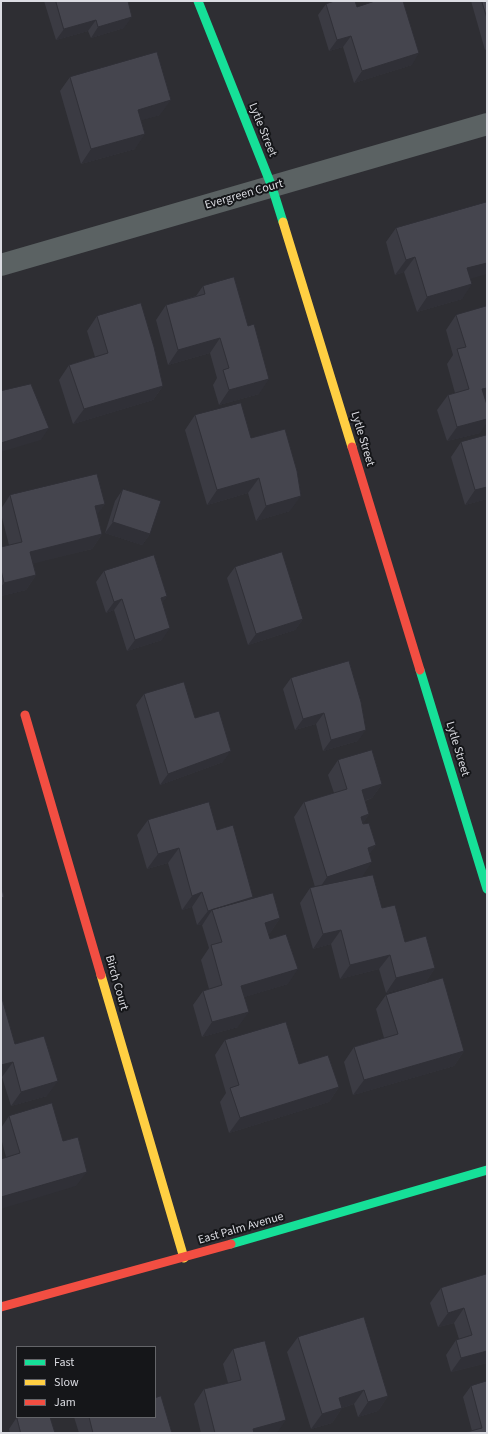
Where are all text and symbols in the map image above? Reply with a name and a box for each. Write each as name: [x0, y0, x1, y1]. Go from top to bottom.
street label: Lytle Street: [245, 101, 279, 159]
street label: Evergreen Court: [203, 177, 285, 213]
street label: Lytle Street: [347, 410, 377, 468]
street label: Lytle Street: [442, 720, 472, 778]
street label: Birch Court: [101, 954, 131, 1012]
street label: East Palm Avenue: [197, 1210, 285, 1248]
legend: [16, 1346, 156, 1418]
text: Fast: [54, 1354, 74, 1371]
text: Slow: [54, 1374, 79, 1391]
text: Jam: [54, 1394, 76, 1411]

